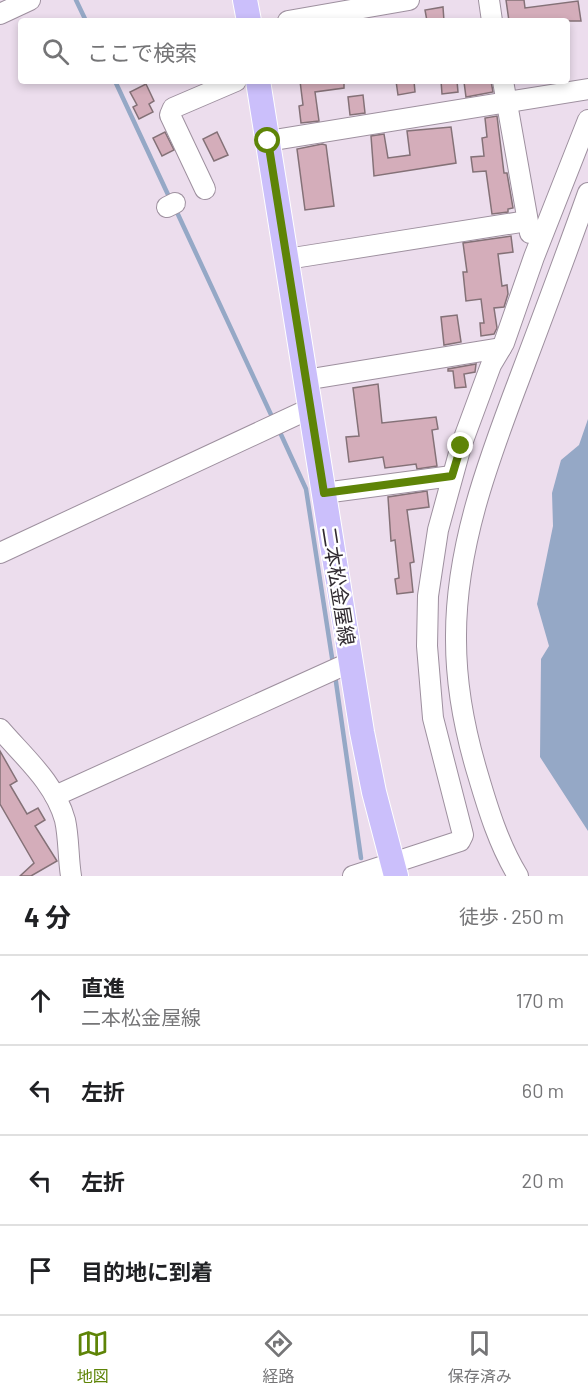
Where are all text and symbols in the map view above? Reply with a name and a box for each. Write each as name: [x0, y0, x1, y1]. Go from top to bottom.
search box: [18, 18, 570, 84]
icon: search: [39, 35, 72, 68]
text: ここで検索: [87, 39, 197, 65]
route start: [254, 127, 280, 153]
route end: [447, 432, 473, 458]
street label: 二本松金屋線: [318, 525, 360, 647]
text: 4 分: [24, 901, 71, 932]
text: 徒歩 · 250 m: [459, 904, 564, 928]
text: 直進: [81, 974, 125, 1000]
icon: ahead: [24, 984, 57, 1017]
text: 170 m: [516, 988, 564, 1012]
text: 二本松金屋線: [81, 1005, 201, 1029]
icon: left: [24, 1074, 57, 1107]
text: 左折: [81, 1078, 125, 1104]
text: 60 m: [522, 1078, 564, 1102]
icon: left: [24, 1164, 57, 1197]
text: 左折: [81, 1168, 125, 1194]
text: 20 m: [521, 1168, 564, 1192]
icon: arrive: [24, 1254, 57, 1287]
text: 目的地に到着: [81, 1258, 213, 1284]
tab: 地図: [76, 1327, 109, 1387]
tab: 経路: [262, 1327, 295, 1387]
tab: 保存済み: [448, 1327, 512, 1387]

